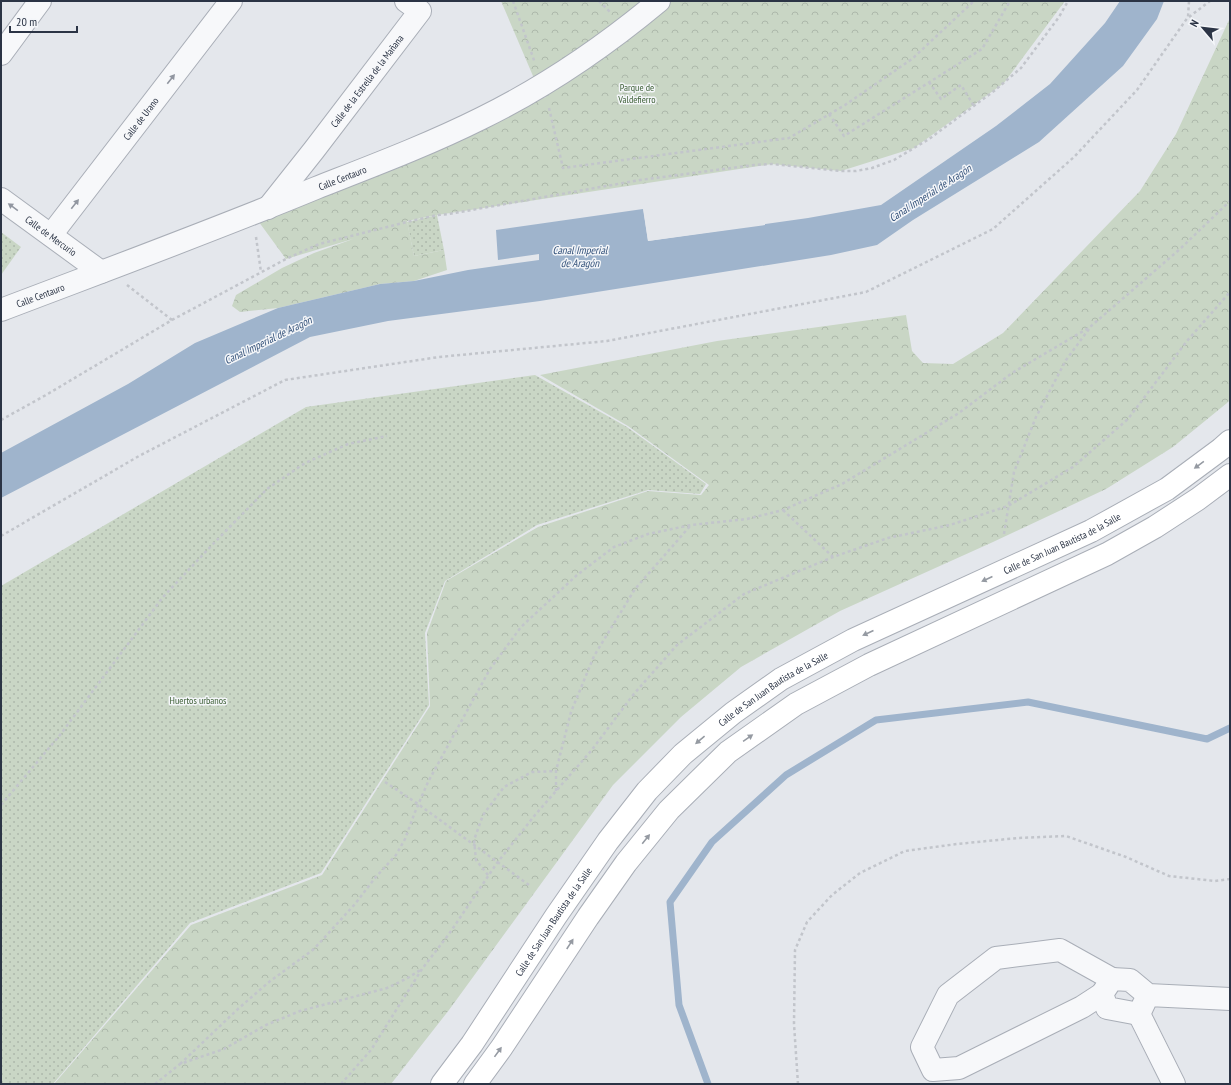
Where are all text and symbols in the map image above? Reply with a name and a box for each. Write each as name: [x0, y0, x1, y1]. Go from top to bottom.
scale bar: [10, 8, 77, 34]
north arrow: [1183, 8, 1223, 48]
text: 20 m: [16, 14, 37, 29]
text: N: [1187, 17, 1202, 29]
street label: Calle de la Estrella de la Mañana: [328, 32, 407, 130]
one-way arrow: [167, 74, 175, 84]
park label: Parque de Valdefierro: [617, 81, 656, 106]
street label: Calle de Urano: [120, 95, 162, 143]
water label: Canal Imperial de Aragón: [886, 160, 975, 225]
street label: Calle Centauro: [317, 163, 368, 193]
one-way arrow: [70, 199, 79, 210]
one-way arrow: [7, 203, 18, 212]
street label: Calle de Mercurio: [23, 213, 79, 259]
water label: Canal Imperial de Aragón: [553, 243, 609, 270]
street label: Calle Centauro: [15, 281, 66, 311]
water label: Canal Imperial de Aragón: [222, 312, 315, 367]
one-way arrow: [1194, 461, 1205, 469]
street label: Calle de San Juan Bautista de la Salle: [1001, 510, 1123, 577]
one-way arrow: [981, 576, 992, 582]
one-way arrow: [863, 630, 874, 636]
street label: Calle de San Juan Bautista de la Salle: [716, 649, 830, 729]
park label: Huertos urbanos: [170, 694, 227, 707]
one-way arrow: [743, 734, 753, 742]
one-way arrow: [695, 736, 706, 744]
one-way arrow: [642, 833, 650, 844]
street label: Calle de San Juan Bautista de la Salle: [512, 865, 595, 979]
one-way arrow: [566, 939, 574, 949]
one-way arrow: [494, 1047, 503, 1058]

